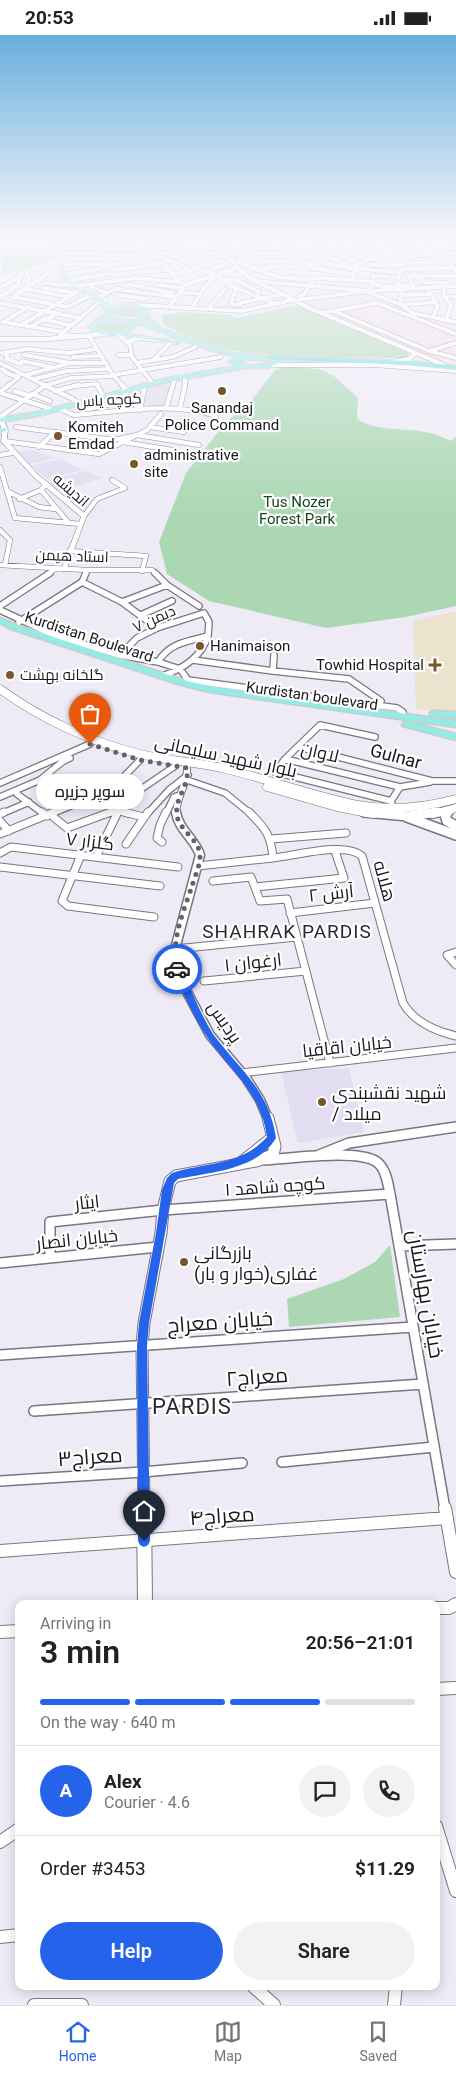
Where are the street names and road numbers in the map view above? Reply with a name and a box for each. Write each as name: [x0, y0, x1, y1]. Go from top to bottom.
street label: کوچه یاس: [76, 389, 142, 412]
street label: اندیشه: [49, 470, 93, 510]
street label: استاد هیمن: [35, 546, 109, 567]
street label: دیمن ۷: [130, 602, 179, 637]
street label: Kurdistan Boulevard: [23, 608, 155, 666]
street label: Kurdistan boulevard: [245, 678, 379, 714]
street label: بلوار شهید سلیمانی: [153, 731, 299, 782]
street label: لاوان: [299, 737, 341, 768]
street label: Gulnar: [368, 739, 424, 773]
street label: گلزار ۷: [65, 828, 115, 855]
street label: هلاله: [369, 858, 401, 904]
street label: آرش ۲: [307, 880, 355, 907]
street label: ارغوان ۱: [223, 949, 283, 976]
street label: پردیس: [202, 997, 247, 1048]
street label: خیابان اقاقیا: [301, 1031, 393, 1062]
street label: کوچه شاهد ۱: [224, 1172, 326, 1202]
street label: ایثار: [72, 1190, 101, 1215]
street label: خیابان انصار: [34, 1224, 119, 1255]
street label: خیابان بهارستان: [402, 1228, 449, 1360]
street label: خیابان معراج: [166, 1306, 274, 1340]
street label: معراج۲: [225, 1363, 289, 1393]
street label: معراج۳: [57, 1443, 123, 1473]
street label: معراج۴: [189, 1502, 255, 1532]

